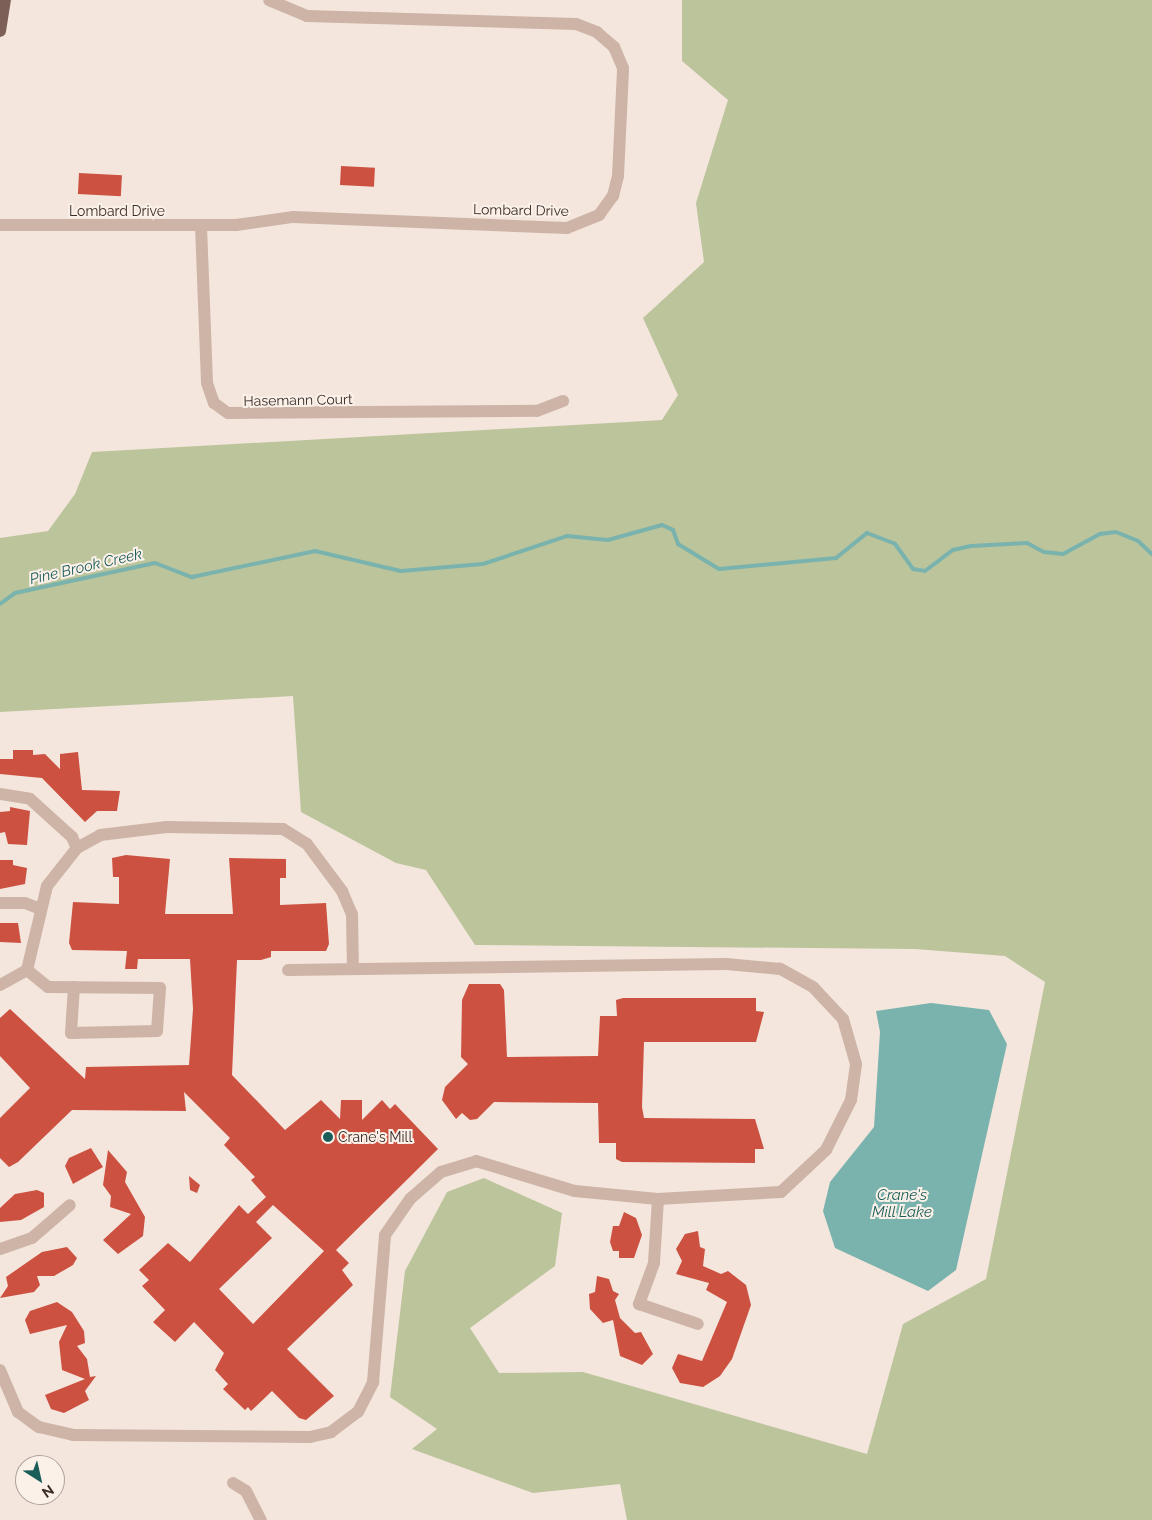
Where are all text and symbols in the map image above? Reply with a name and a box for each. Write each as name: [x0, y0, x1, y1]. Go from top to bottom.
street label: Lombard Drive: [473, 201, 569, 219]
street label: Lombard Drive: [69, 203, 165, 219]
street label: Hasemann Court: [243, 391, 353, 409]
water label: Pine Brook Creek: [28, 545, 144, 589]
place label: Crane's Mill: [338, 1129, 412, 1145]
marker: Crane's Mill: [322, 1131, 334, 1143]
water label: Crane's Mill Lake: [872, 1186, 932, 1221]
north arrow: [15, 1455, 65, 1505]
text: N: [39, 1482, 57, 1501]

